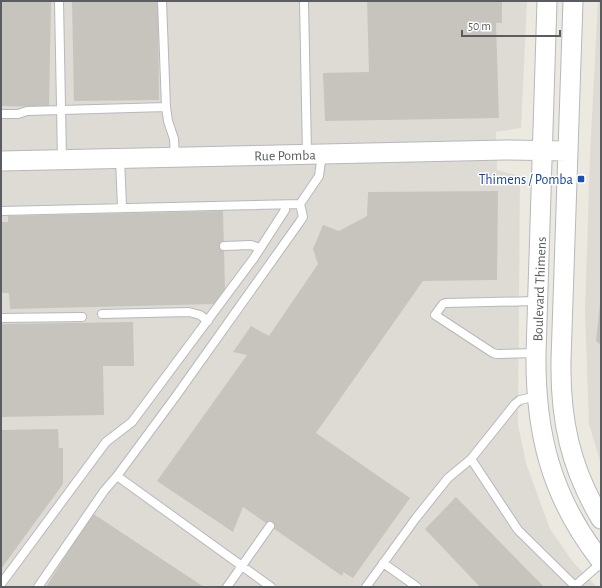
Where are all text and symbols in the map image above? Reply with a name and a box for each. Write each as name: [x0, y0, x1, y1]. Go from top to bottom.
scale bar: [462, 12, 560, 38]
text: 50 m: [468, 20, 491, 32]
street label: Rue Pomba: [254, 148, 317, 164]
place label: Thimens / Pomba: [479, 173, 574, 187]
marker: Thimens / Pomba: [576, 174, 586, 184]
street label: Boulevard Thimens: [531, 236, 549, 342]

